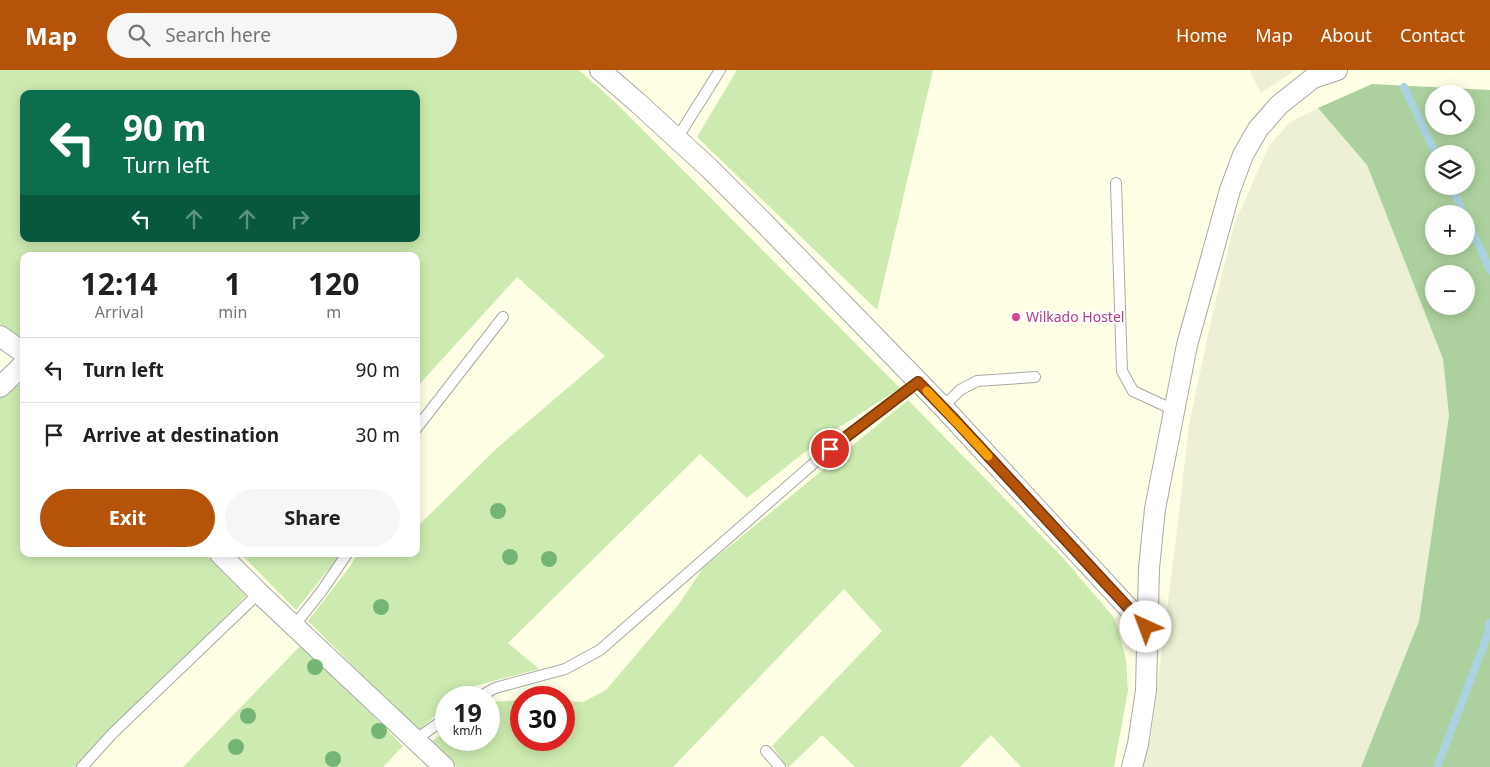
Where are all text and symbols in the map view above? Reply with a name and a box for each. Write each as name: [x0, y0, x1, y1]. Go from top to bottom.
search box: [107, 13, 457, 58]
text: Map: [25, 19, 77, 52]
icon: search: [125, 21, 153, 49]
text: Search here: [165, 22, 271, 48]
text: Home: [1176, 23, 1227, 47]
text: Map: [1255, 23, 1293, 47]
text: About: [1321, 23, 1372, 47]
text: Contact: [1400, 23, 1465, 47]
map controls: [1425, 85, 1475, 315]
button: search: [1425, 85, 1475, 135]
text: 90 m: [123, 104, 206, 151]
icon: left: [40, 110, 105, 175]
button: layers: [1425, 145, 1475, 195]
text: Turn left: [123, 149, 210, 179]
icon: left: [127, 205, 155, 233]
icon: ahead: [180, 205, 208, 233]
icon: ahead: [233, 205, 261, 233]
icon: right: [286, 205, 314, 233]
button: +: [1425, 205, 1475, 255]
text: 12:14: [81, 263, 158, 304]
text: 1: [224, 263, 241, 304]
text: 120: [308, 263, 359, 304]
button: −: [1425, 265, 1475, 315]
text: Arrival: [95, 301, 144, 323]
text: min: [218, 301, 247, 323]
text: m: [326, 301, 341, 323]
place label: Wilkado Hostel: [1026, 307, 1124, 326]
marker: Wilkado Hostel: [1010, 311, 1022, 323]
icon: left: [40, 356, 68, 384]
text: Turn left: [83, 357, 164, 383]
text: 90 m: [356, 357, 400, 383]
icon: arrive: [40, 421, 68, 449]
text: Arrive at destination: [83, 422, 279, 448]
text: 30 m: [356, 422, 400, 448]
pin: [809, 428, 851, 470]
icon: arrive: [816, 435, 844, 463]
button: Exit: [40, 489, 215, 547]
button: Share: [225, 489, 400, 547]
position arrow: [1119, 600, 1171, 652]
speed limit sign: 30: [510, 686, 575, 751]
text: 19: [453, 695, 482, 729]
text: km/h: [453, 722, 482, 739]

